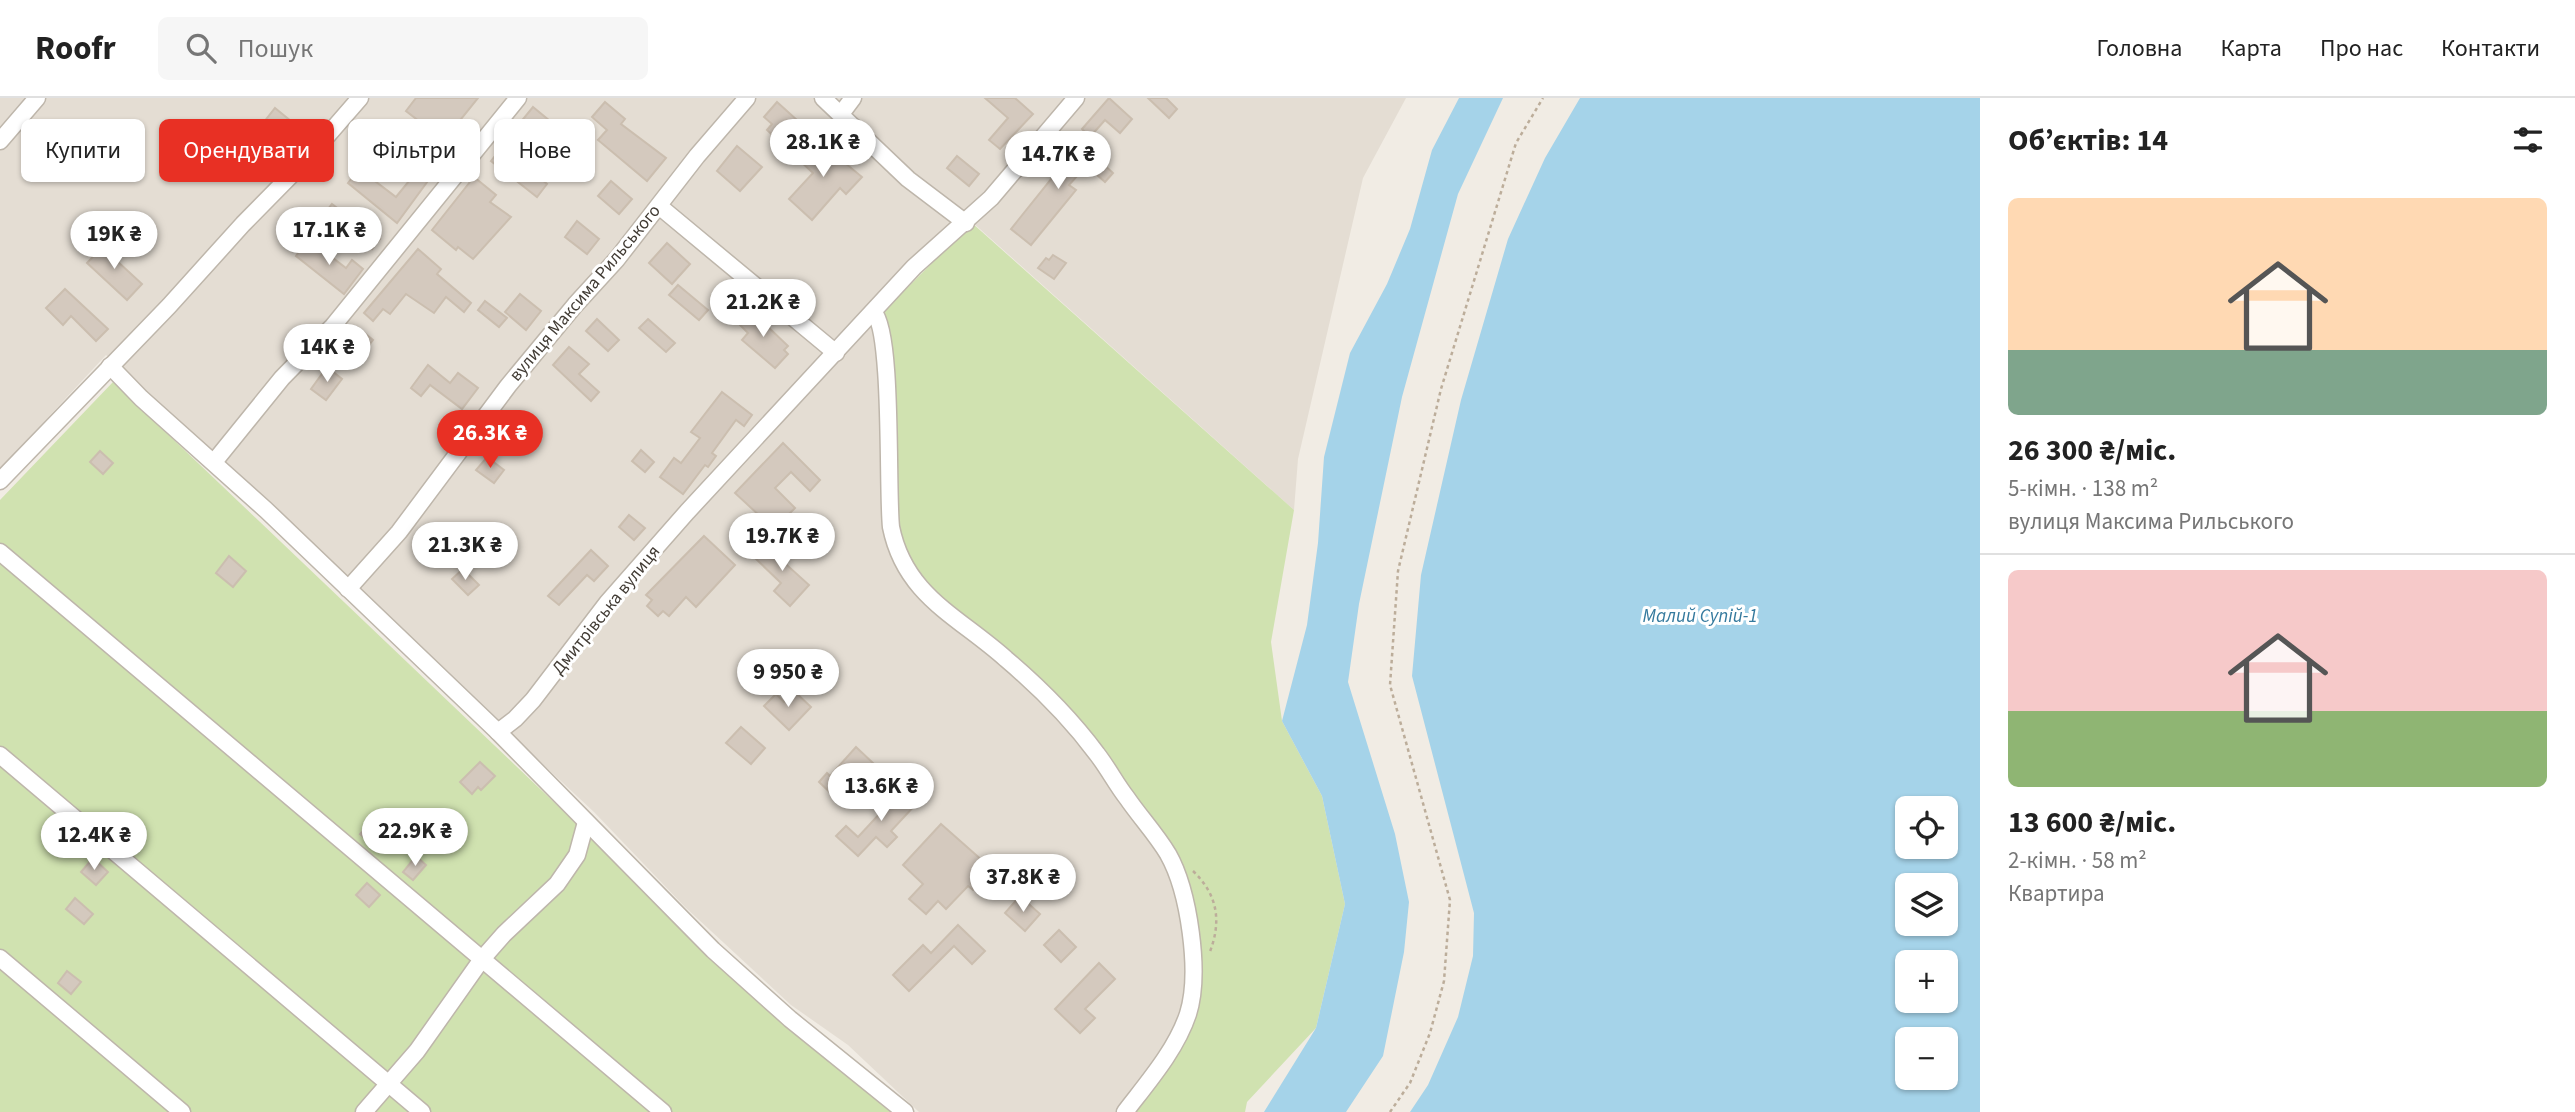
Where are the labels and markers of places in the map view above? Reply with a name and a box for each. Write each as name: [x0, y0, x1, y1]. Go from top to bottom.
pin: 28.1K ₴: [758, 120, 888, 179]
pin: 14.7K ₴: [993, 132, 1123, 191]
pin: 17.1K ₴: [264, 208, 394, 267]
pin: 19K ₴: [65, 212, 163, 271]
pin: 21.2K ₴: [698, 280, 828, 339]
pin: 14K ₴: [278, 324, 376, 384]
pin: 26.3K ₴: [425, 410, 555, 470]
pin: 19.7K ₴: [717, 514, 847, 573]
pin: 21.3K ₴: [400, 522, 530, 582]
pin: 9 950 ₴: [723, 650, 853, 709]
pin: 13.6K ₴: [816, 764, 946, 823]
pin: 22.9K ₴: [350, 808, 480, 868]
pin: 12.4K ₴: [29, 812, 159, 872]
pin: 37.8K ₴: [958, 854, 1088, 914]

